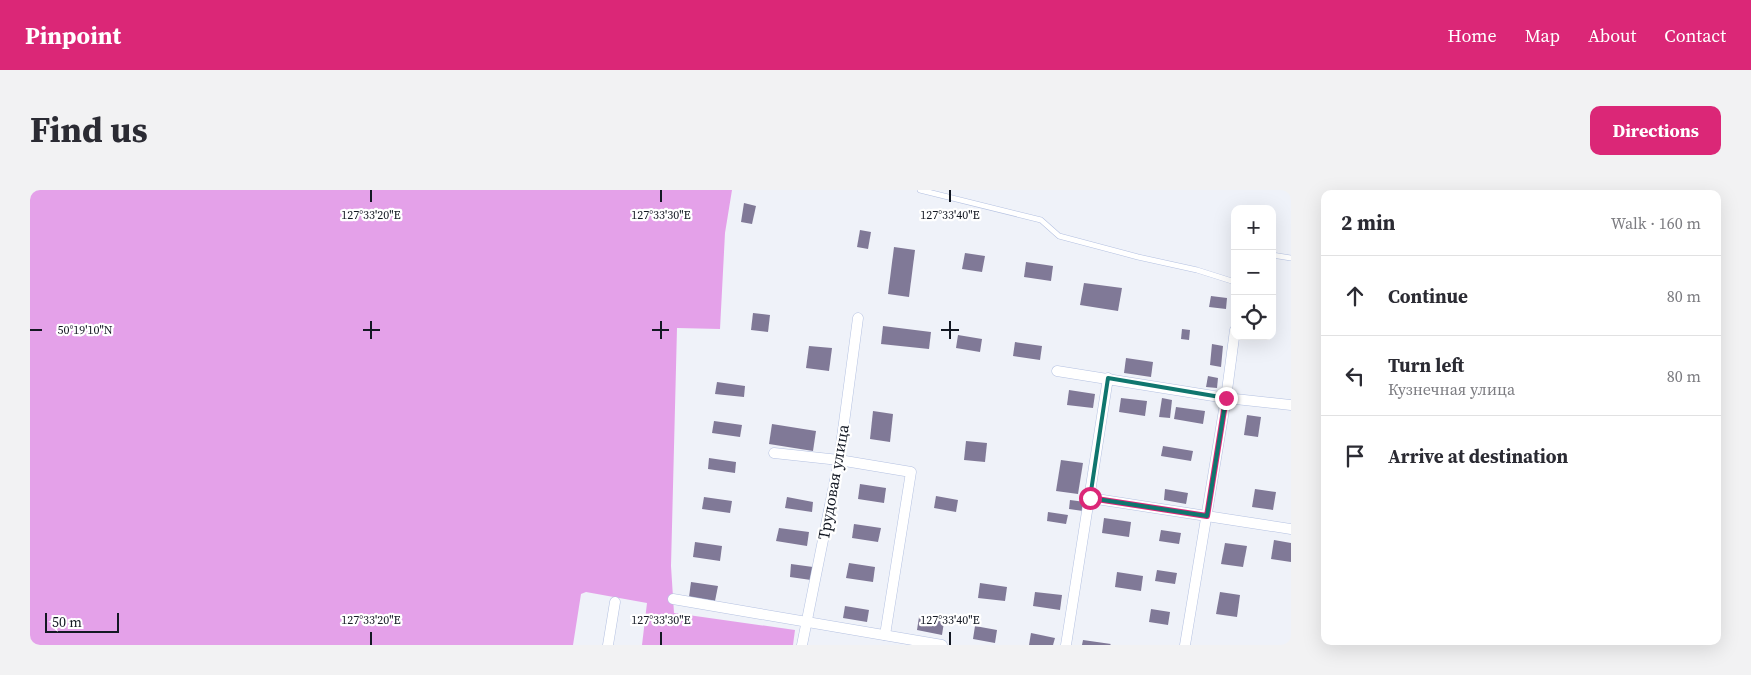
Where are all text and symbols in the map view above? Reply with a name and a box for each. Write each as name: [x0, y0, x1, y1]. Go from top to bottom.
text: Pinpoint: [25, 19, 121, 52]
text: Home: [1448, 23, 1497, 48]
text: Map: [1525, 23, 1560, 48]
text: About: [1588, 23, 1636, 48]
text: Contact: [1664, 23, 1726, 48]
text: Find us: [30, 106, 148, 154]
button: Directions: [1590, 106, 1721, 155]
map controls: [1231, 205, 1276, 340]
button: +: [1231, 205, 1276, 250]
text: 127°33'20"E: [341, 207, 401, 223]
text: 127°33'30"E: [631, 207, 691, 223]
text: 127°33'40"E: [920, 207, 980, 223]
text: 2 min: [1341, 208, 1396, 237]
text: Walk · 160 m: [1611, 212, 1701, 234]
button: −: [1231, 250, 1276, 295]
icon: ahead: [1341, 282, 1369, 310]
text: Continue: [1388, 283, 1468, 309]
text: 80 m: [1667, 285, 1701, 307]
button: locate: [1231, 295, 1276, 340]
text: 50°19'10"N: [57, 322, 113, 338]
text: Turn left: [1388, 352, 1464, 378]
icon: left: [1341, 362, 1369, 390]
text: 80 m: [1667, 365, 1701, 387]
text: Кузнечная улица: [1388, 378, 1515, 400]
route end: [1215, 387, 1238, 410]
street label: Трудовая улица: [812, 422, 854, 541]
icon: arrive: [1341, 442, 1369, 470]
text: Arrive at destination: [1388, 443, 1568, 469]
route start: [1079, 487, 1102, 510]
scale bar: [45, 610, 119, 633]
text: 50 m: [52, 612, 82, 632]
text: 127°33'20"E: [341, 612, 401, 628]
text: 127°33'30"E: [631, 612, 691, 628]
text: 127°33'40"E: [920, 612, 980, 628]

